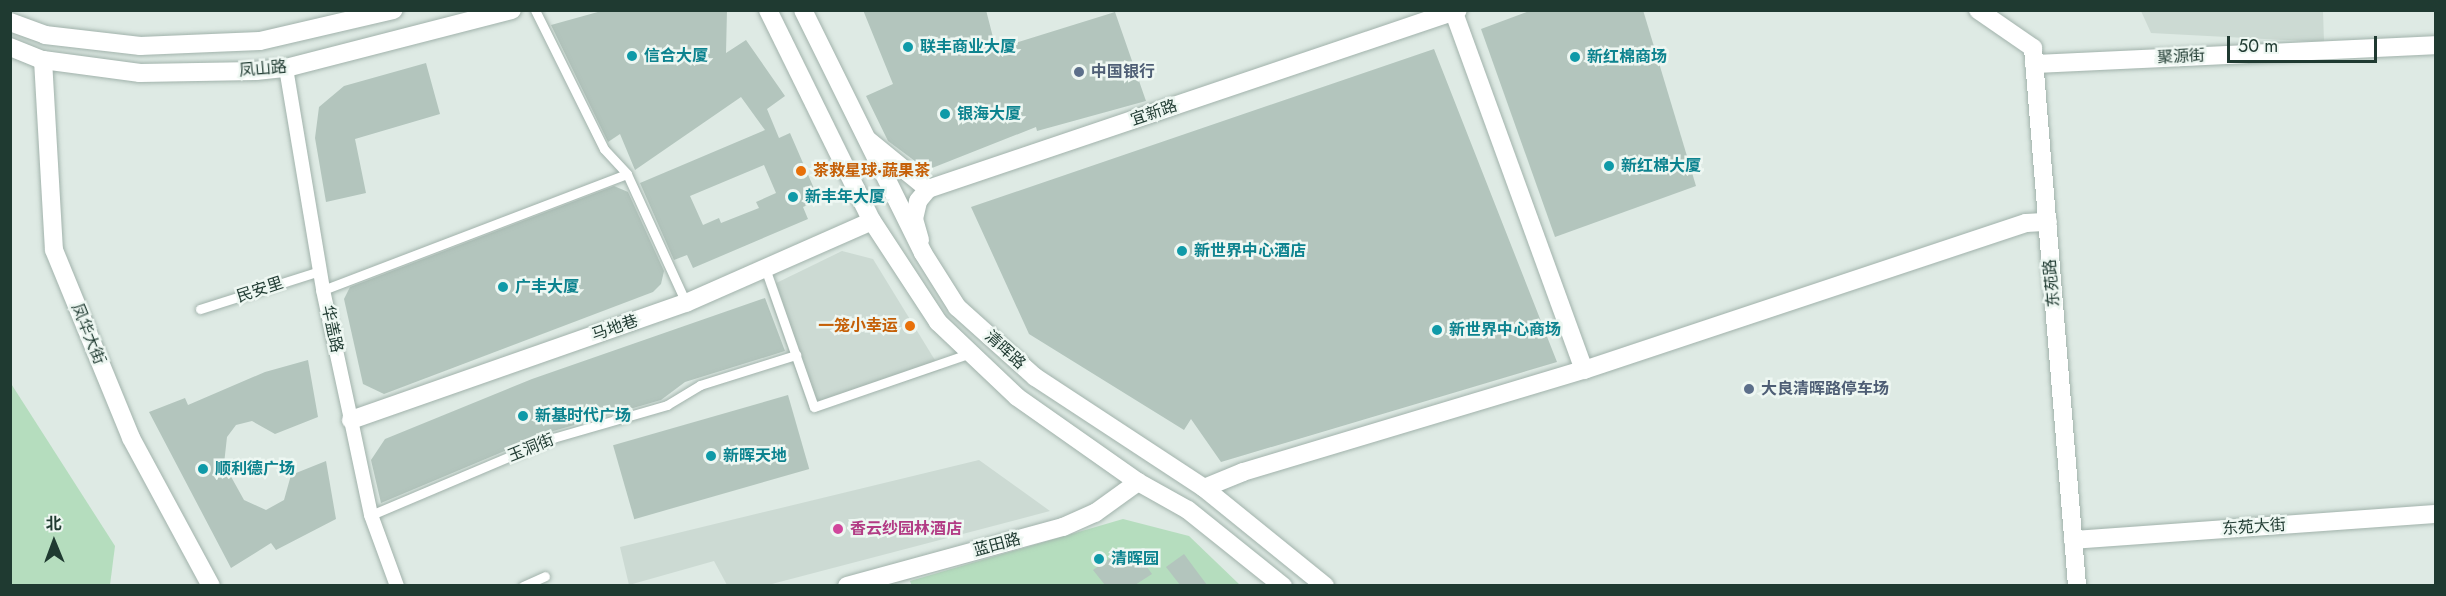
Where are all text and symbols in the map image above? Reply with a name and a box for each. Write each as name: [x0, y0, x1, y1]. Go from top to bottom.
scale bar: [2230, 24, 2380, 62]
text: 50 m: [2238, 33, 2278, 59]
place label: 联丰商业大厦: [920, 37, 1016, 57]
marker: 联丰商业大厦: [901, 40, 915, 54]
place label: 信合大厦: [644, 46, 708, 66]
street label: 聚源街: [2157, 46, 2205, 68]
place label: 新红棉商场: [1587, 47, 1667, 67]
marker: 信合大厦: [625, 49, 639, 63]
marker: 新红棉商场: [1568, 50, 1582, 64]
street label: 凤山路: [238, 57, 288, 81]
place label: 中国银行: [1091, 62, 1155, 82]
marker: 中国银行: [1072, 65, 1086, 79]
street label: 宜新路: [1128, 96, 1180, 130]
place label: 银海大厦: [957, 104, 1021, 124]
marker: 银海大厦: [938, 107, 952, 121]
place label: 新红棉大厦: [1621, 156, 1701, 176]
marker: 新红棉大厦: [1602, 159, 1616, 173]
place label: 茶救星球·蔬果茶: [813, 161, 930, 181]
marker: 茶救星球·蔬果茶: [794, 164, 808, 178]
place label: 新丰年大厦: [805, 187, 885, 207]
marker: 新丰年大厦: [786, 190, 800, 204]
place label: 新世界中心酒店: [1194, 241, 1306, 261]
marker: 新世界中心酒店: [1175, 244, 1189, 258]
street label: 东苑路: [2040, 258, 2064, 308]
street label: 民安里: [234, 273, 286, 307]
place label: 广丰大厦: [515, 277, 579, 297]
marker: 广丰大厦: [496, 280, 510, 294]
street label: 凤华大街: [67, 301, 109, 367]
street label: 华盖路: [318, 304, 346, 354]
street label: 马地巷: [589, 311, 641, 345]
place label: 一笼小幸运: [818, 316, 898, 336]
marker: 一笼小幸运: [903, 319, 917, 333]
place label: 新世界中心商场: [1449, 320, 1561, 340]
marker: 新世界中心商场: [1430, 323, 1444, 337]
street label: 清晖路: [981, 327, 1029, 373]
place label: 大良清晖路停车场: [1761, 379, 1889, 399]
marker: 大良清晖路停车场: [1742, 382, 1756, 396]
place label: 新基时代广场: [535, 406, 631, 426]
marker: 新基时代广场: [516, 409, 530, 423]
street label: 玉洞街: [505, 430, 557, 466]
place label: 新晖天地: [723, 446, 787, 466]
marker: 新晖天地: [704, 449, 718, 463]
place label: 顺利德广场: [215, 459, 295, 479]
marker: 顺利德广场: [196, 462, 210, 476]
north arrow: [24, 512, 84, 572]
text: 北: [45, 512, 62, 535]
street label: 东苑大街: [2221, 515, 2287, 539]
place label: 香云纱园林酒店: [850, 519, 962, 539]
marker: 香云纱园林酒店: [831, 522, 845, 536]
street label: 蓝田路: [971, 530, 1023, 560]
place label: 清晖园: [1111, 549, 1159, 569]
marker: 清晖园: [1092, 552, 1106, 566]

